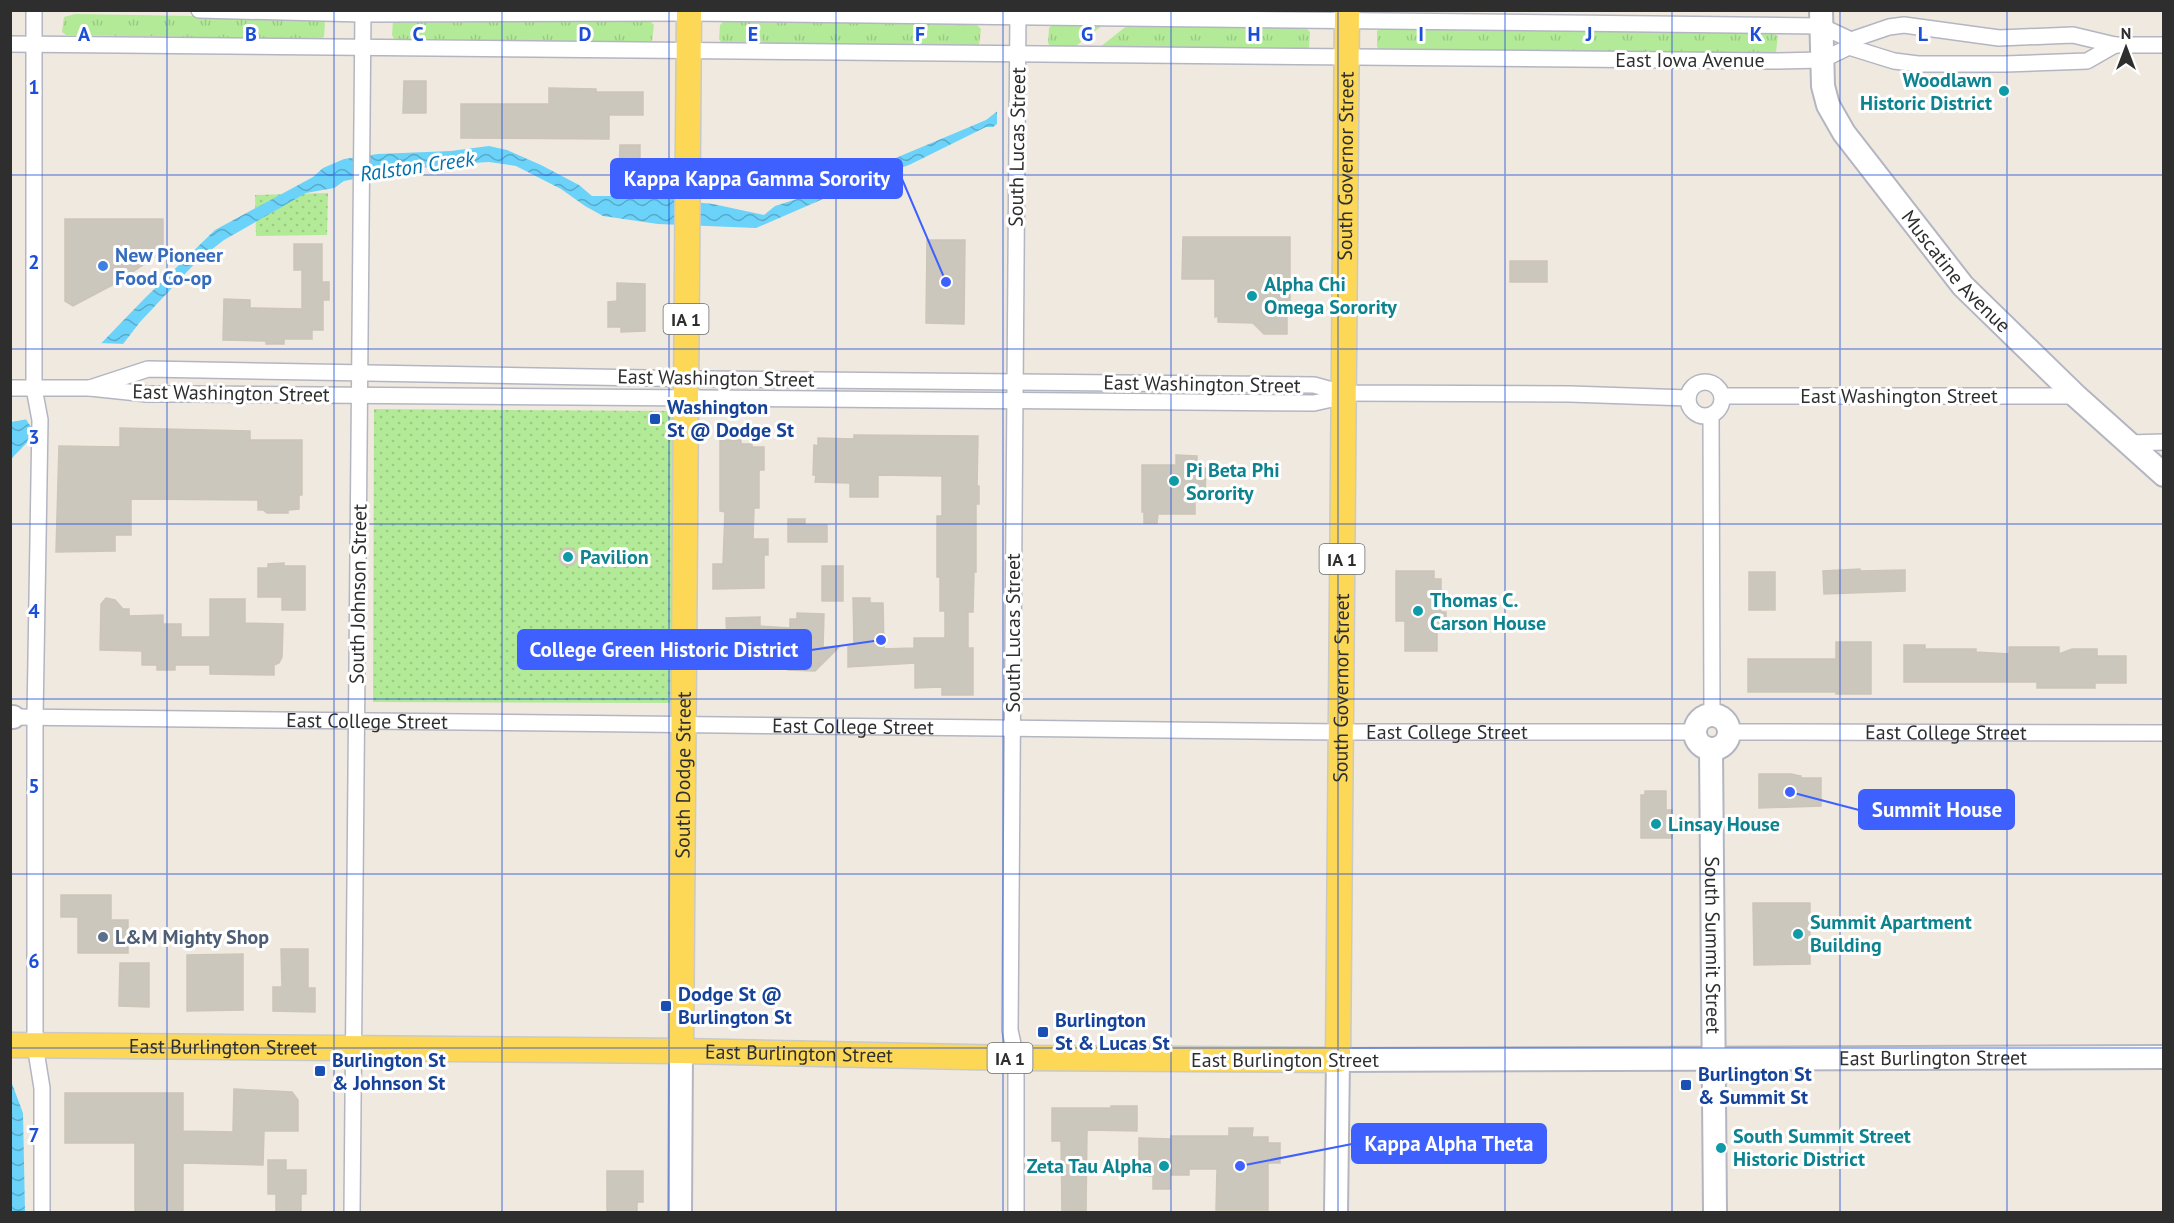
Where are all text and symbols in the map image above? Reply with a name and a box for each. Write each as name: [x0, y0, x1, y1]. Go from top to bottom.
north arrow: [2096, 18, 2156, 78]
text: A: [78, 21, 91, 47]
text: B: [245, 21, 257, 47]
text: C: [412, 21, 424, 47]
text: D: [579, 21, 592, 47]
text: E: [748, 21, 758, 47]
text: F: [915, 21, 925, 47]
text: G: [1081, 21, 1093, 47]
text: H: [1247, 21, 1261, 47]
text: I: [1418, 21, 1424, 47]
text: J: [1585, 21, 1592, 47]
text: K: [1750, 21, 1763, 47]
text: L: [1918, 21, 1929, 47]
text: N: [2121, 23, 2131, 43]
street label: East Iowa Avenue: [1615, 47, 1765, 73]
street label: South Lucas Street: [1003, 67, 1031, 227]
place label: Woodlawn Historic District: [1860, 67, 1992, 116]
street label: South Governor Street: [1332, 71, 1359, 261]
text: 1: [28, 74, 40, 100]
marker: Woodlawn Historic District: [1997, 84, 2011, 98]
water label: Ralston Creek: [358, 144, 478, 187]
callout: Kappa Kappa Gamma Sorority: [611, 159, 902, 198]
text: Kappa Kappa Gamma Sorority: [624, 165, 891, 192]
street label: Muscatine Avenue: [1896, 205, 2016, 338]
place label: New Pioneer Food Co-op: [115, 242, 223, 291]
text: 2: [28, 249, 40, 275]
marker: New Pioneer Food Co-op: [96, 259, 110, 273]
place label: Alpha Chi Omega Sorority: [1264, 271, 1397, 320]
marker: Alpha Chi Omega Sorority: [1245, 289, 1259, 303]
road number: IA 1: [664, 304, 708, 334]
street label: East Washington Street: [617, 363, 815, 393]
street label: East Washington Street: [1103, 369, 1301, 399]
street label: East Washington Street: [132, 378, 330, 408]
street label: East Washington Street: [1800, 383, 1998, 409]
place label: Washington St @ Dodge St: [667, 394, 794, 443]
marker: Washington St @ Dodge St: [648, 412, 662, 426]
text: 3: [28, 424, 40, 450]
place label: Pi Beta Phi Sorority: [1186, 457, 1280, 506]
marker: Pi Beta Phi Sorority: [1167, 474, 1181, 488]
street label: South Johnson Street: [343, 504, 373, 684]
place label: Pavilion: [580, 544, 649, 570]
road number: IA 1: [1320, 544, 1364, 574]
marker: Pavilion: [561, 550, 575, 564]
street label: South Lucas Street: [1000, 553, 1026, 713]
place label: Thomas C. Carson House: [1430, 587, 1546, 636]
street label: South Governor Street: [1327, 593, 1355, 783]
text: 4: [28, 598, 40, 624]
marker: Thomas C. Carson House: [1411, 604, 1425, 618]
callout: College Green Historic District: [518, 630, 811, 669]
text: College Green Historic District: [530, 636, 799, 663]
street label: South Dodge Street: [669, 691, 697, 859]
street label: East College Street: [286, 707, 448, 735]
street label: East College Street: [772, 713, 934, 740]
street label: East College Street: [1366, 719, 1528, 745]
street label: East College Street: [1865, 719, 2027, 746]
text: 5: [28, 773, 40, 799]
callout: Summit House: [1859, 790, 2014, 829]
text: Summit House: [1872, 796, 2002, 823]
place label: Linsay House: [1668, 811, 1780, 837]
marker: Linsay House: [1649, 817, 1663, 831]
street label: South Summit Street: [1699, 856, 1726, 1034]
place label: Summit Apartment Building: [1810, 909, 1972, 958]
place label: L&M Mighty Shop: [115, 924, 269, 950]
marker: Summit Apartment Building: [1791, 927, 1805, 941]
marker: L&M Mighty Shop: [96, 930, 110, 944]
text: 6: [28, 948, 40, 974]
place label: Dodge St @ Burlington St: [678, 981, 792, 1030]
marker: Dodge St @ Burlington St: [659, 999, 673, 1013]
place label: Burlington St & Lucas St: [1055, 1007, 1170, 1056]
marker: Burlington St & Lucas St: [1036, 1025, 1050, 1039]
street label: East Burlington Street: [129, 1033, 317, 1061]
street label: East Burlington Street: [705, 1039, 893, 1068]
road number: IA 1: [988, 1043, 1032, 1073]
street label: East Burlington Street: [1839, 1044, 2027, 1071]
place label: Burlington St & Johnson St: [332, 1047, 446, 1096]
street label: East Burlington Street: [1191, 1047, 1379, 1073]
place label: Burlington St & Summit St: [1698, 1061, 1812, 1110]
marker: Burlington St & Johnson St: [313, 1064, 327, 1078]
marker: Burlington St & Summit St: [1679, 1078, 1693, 1092]
text: 7: [28, 1122, 40, 1148]
place label: South Summit Street Historic District: [1733, 1123, 1911, 1172]
callout: Kappa Alpha Theta: [1352, 1124, 1546, 1163]
text: Kappa Alpha Theta: [1364, 1130, 1534, 1157]
marker: South Summit Street Historic District: [1714, 1141, 1728, 1155]
place label: Zeta Tau Alpha: [1027, 1153, 1152, 1179]
marker: Zeta Tau Alpha: [1157, 1159, 1171, 1173]

